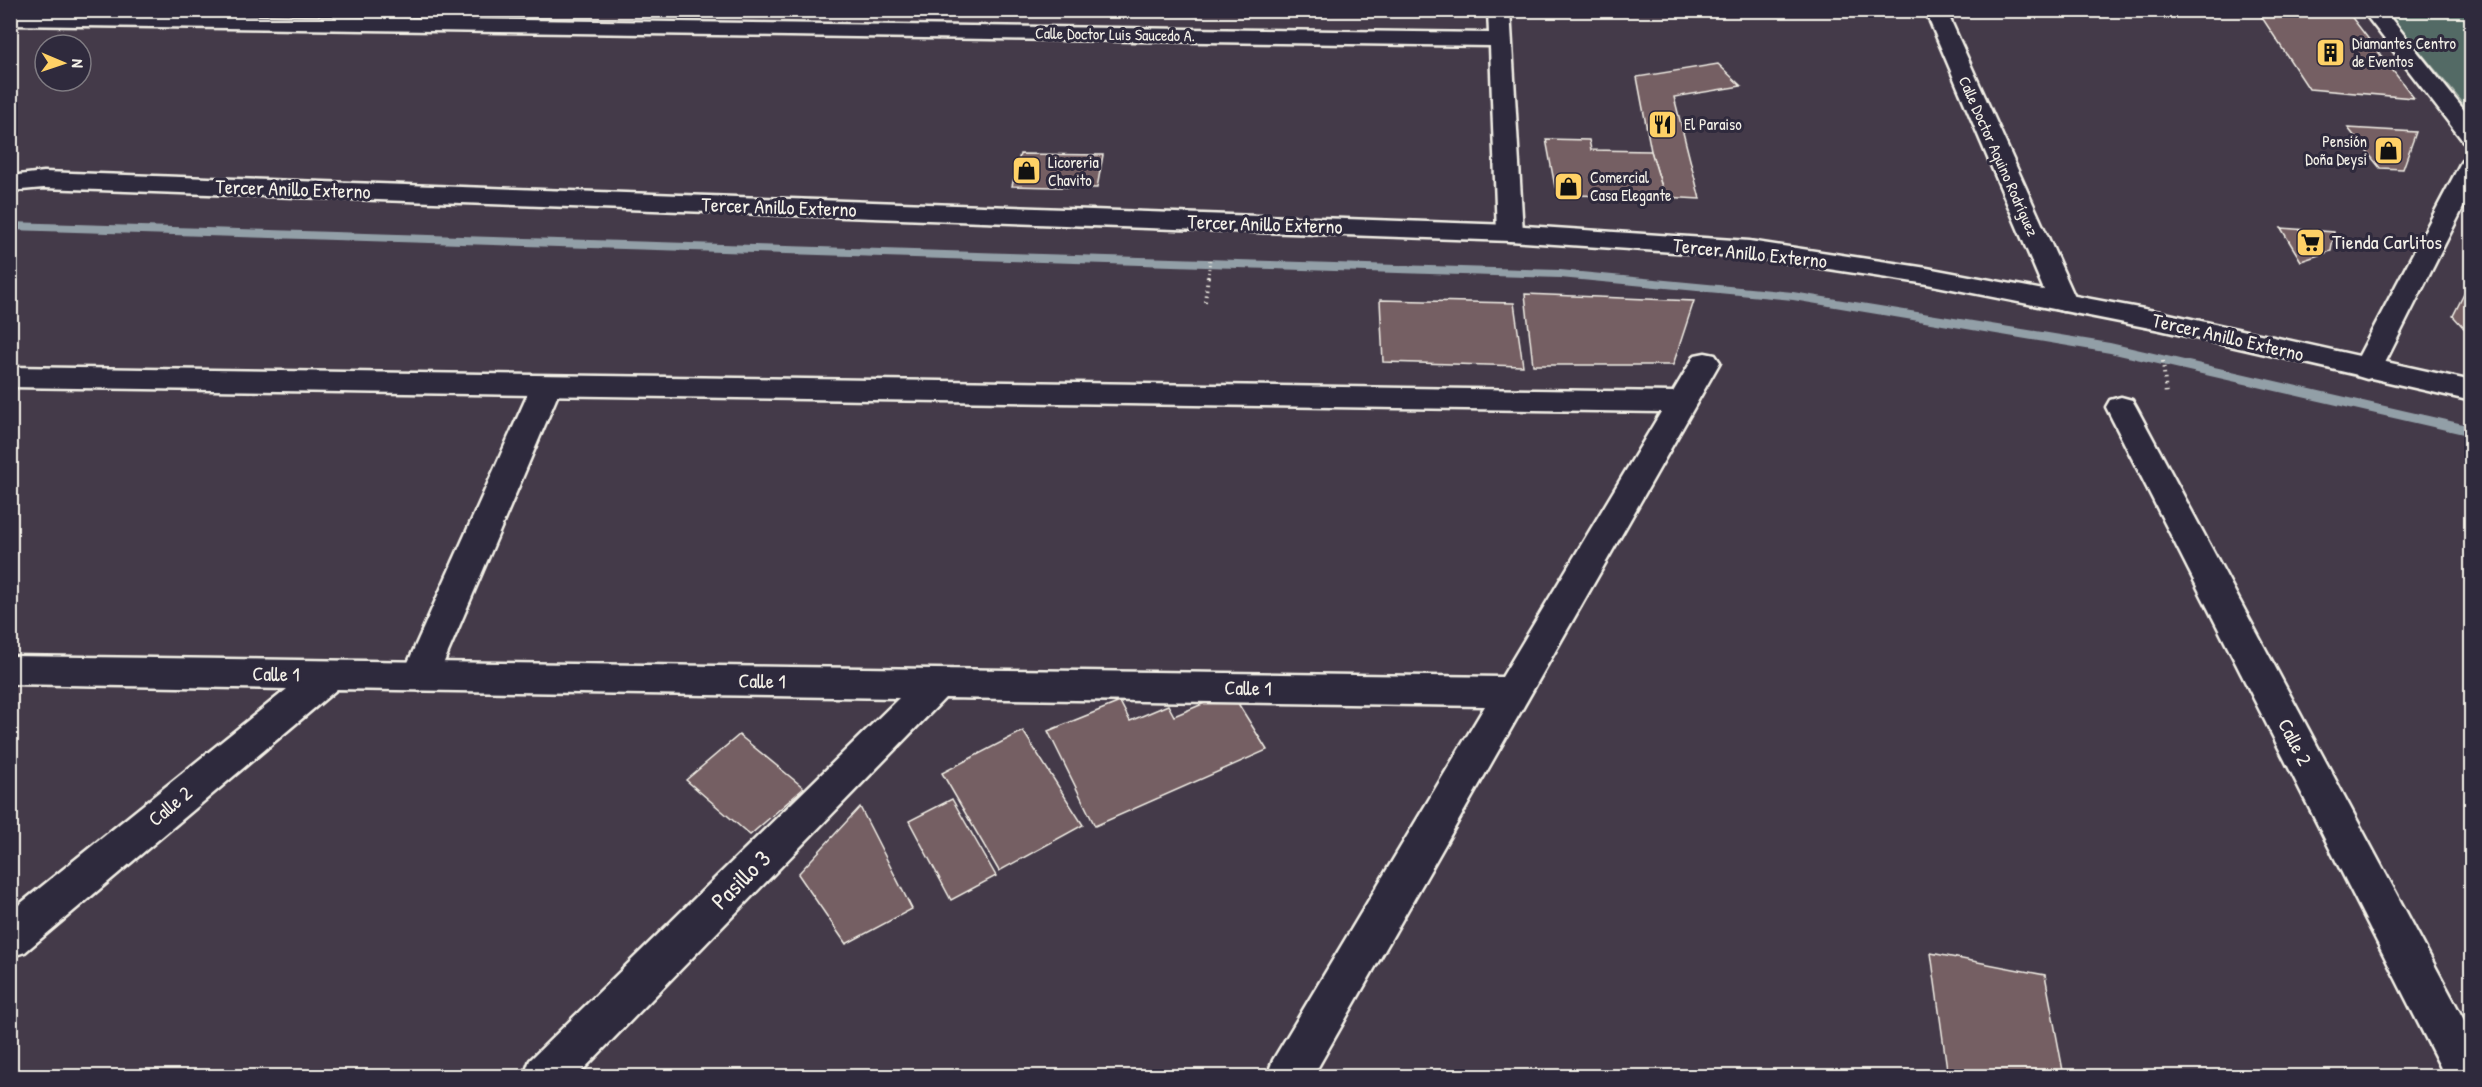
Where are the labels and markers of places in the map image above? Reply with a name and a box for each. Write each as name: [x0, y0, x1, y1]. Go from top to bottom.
place label: Diamantes Centro de Eventos: [2352, 32, 2457, 72]
building icon: Diamantes Centro de Eventos: [2315, 36, 2347, 68]
restaurant icon: El Paraiso: [1647, 108, 1679, 140]
place label: El Paraiso: [1684, 113, 1742, 135]
place label: Pensión Doña Deysi: [2305, 130, 2367, 170]
shop icon: Pensión Doña Deysi: [2372, 134, 2404, 166]
place label: Licoreria Chavito: [1048, 151, 1099, 191]
shop icon: Licoreria Chavito: [1011, 155, 1043, 187]
place label: Comercial Casa Elegante: [1590, 166, 1672, 206]
shop icon: Comercial Casa Elegante: [1553, 170, 1585, 202]
supermarket icon: Tienda Carlitos: [2295, 226, 2327, 258]
place label: Tienda Carlitos: [2332, 228, 2442, 255]

